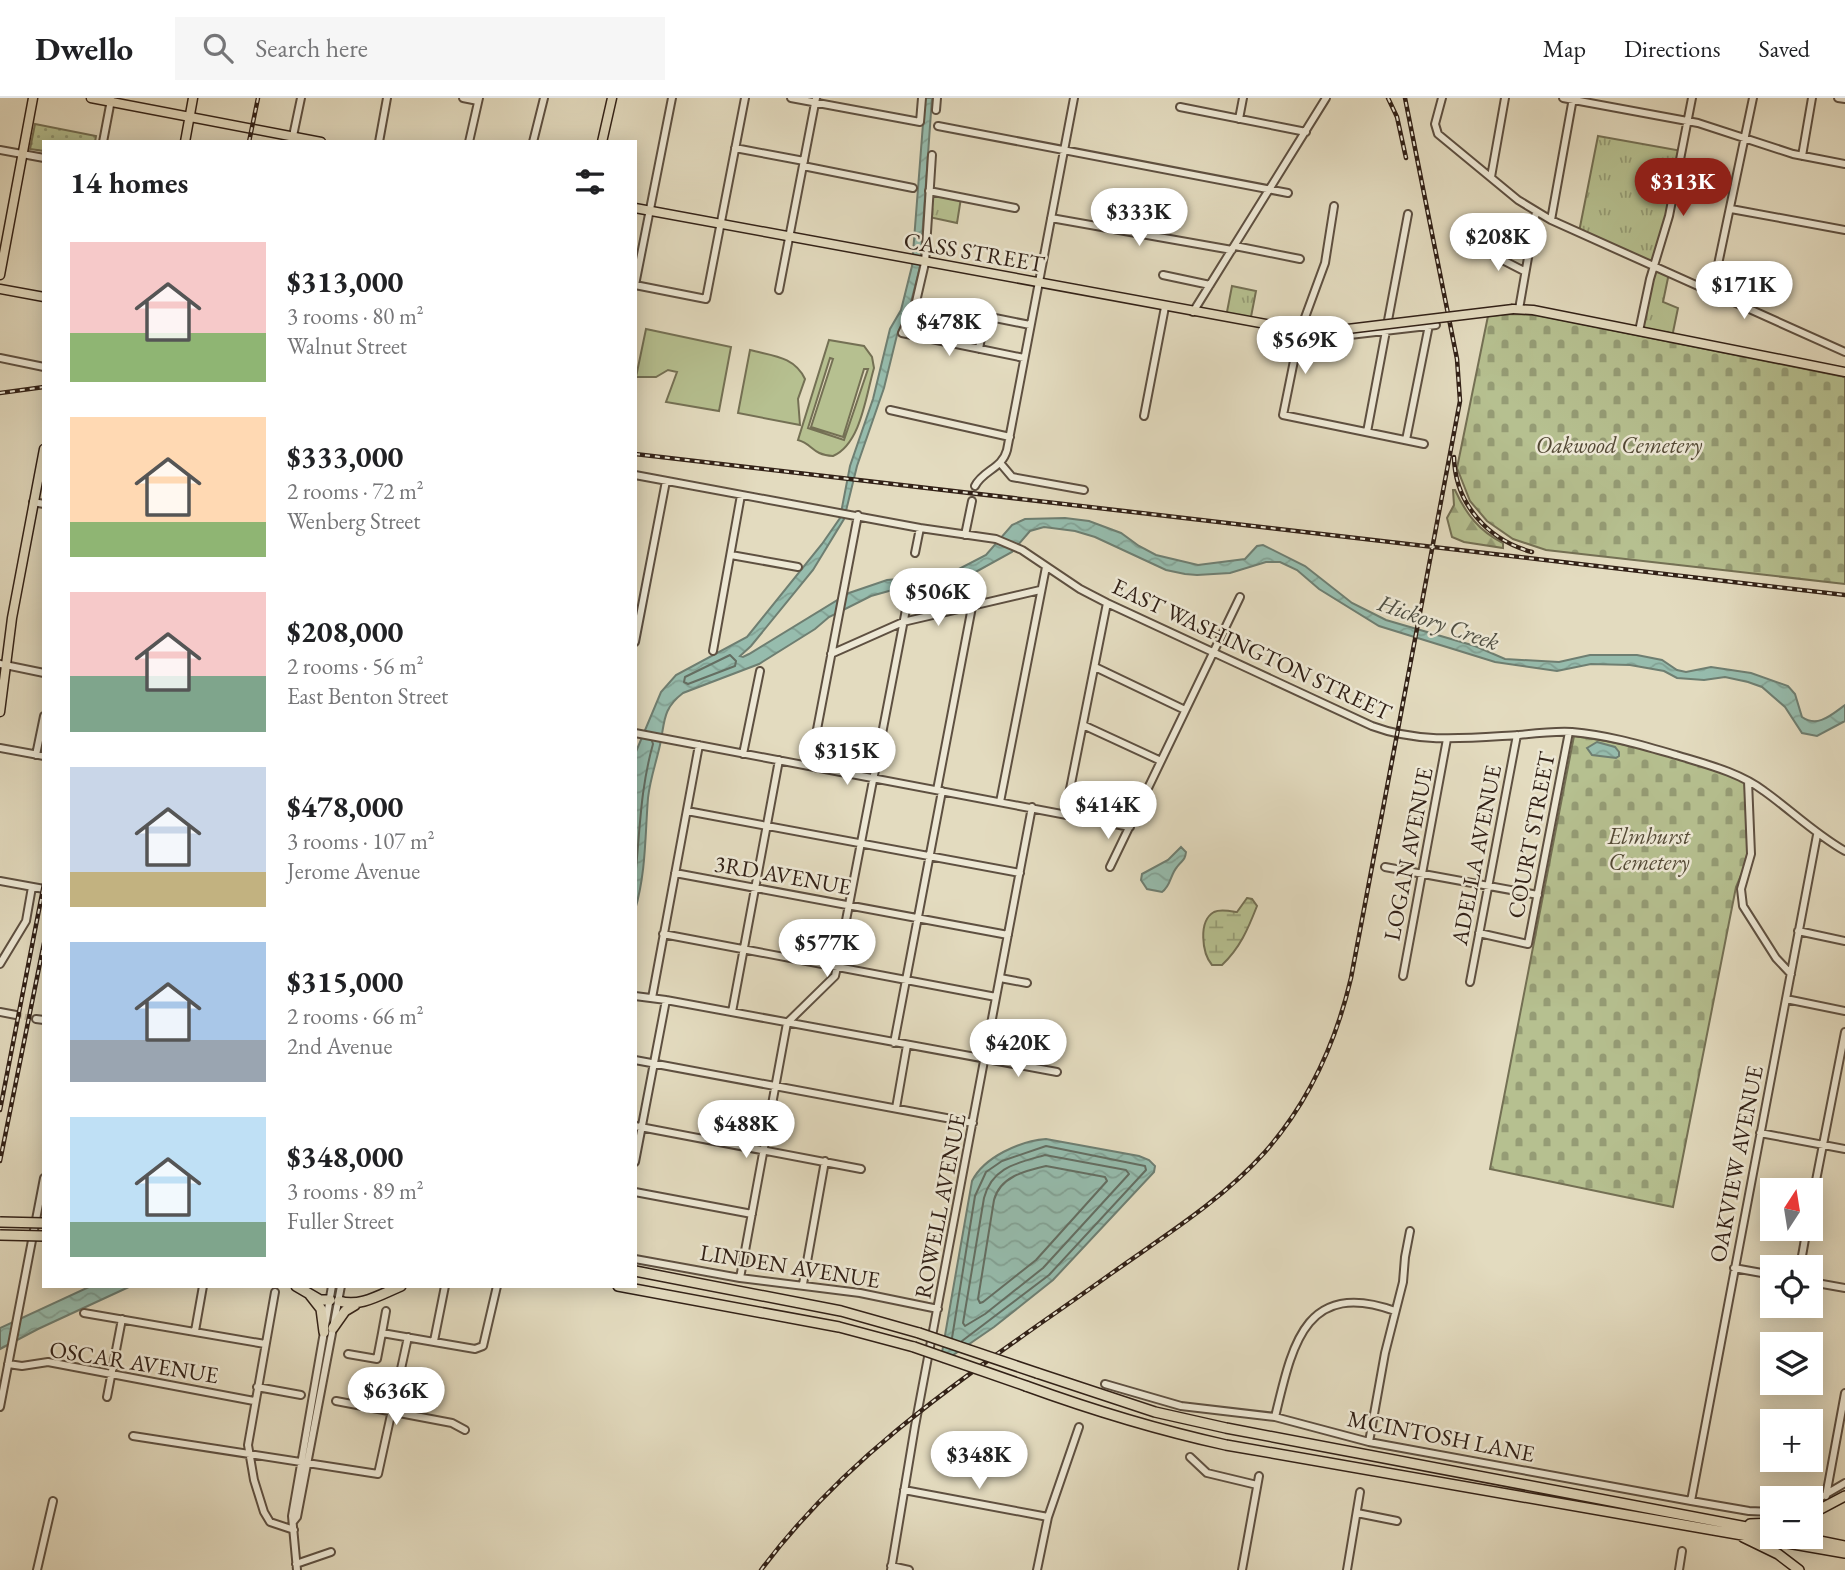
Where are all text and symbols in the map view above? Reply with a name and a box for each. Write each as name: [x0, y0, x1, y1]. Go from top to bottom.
search box: [175, 17, 665, 80]
text: Dwello: [35, 27, 133, 70]
icon: search: [199, 29, 237, 67]
text: Search here: [255, 31, 368, 65]
text: Map: [1543, 33, 1586, 64]
text: Directions: [1624, 33, 1721, 64]
text: Saved: [1759, 33, 1810, 64]
pin: $313K: [1634, 158, 1732, 218]
text: 14 homes: [70, 163, 188, 202]
icon: filters: [571, 163, 609, 201]
text: $313K: [1651, 166, 1715, 196]
pin: $333K: [1090, 188, 1188, 248]
text: $333K: [1107, 196, 1171, 226]
pin: $208K: [1449, 214, 1547, 273]
text: $208K: [1466, 221, 1530, 251]
street label: CASS STREET: [901, 225, 1047, 279]
text: $313,000: [287, 262, 403, 301]
pin: $171K: [1695, 262, 1793, 321]
text: $171K: [1712, 269, 1776, 299]
icon: home: [126, 270, 210, 354]
pin: $478K: [900, 299, 998, 358]
text: 3 rooms · 80 m²: [287, 301, 424, 331]
text: $478K: [917, 306, 981, 336]
pin: $569K: [1256, 316, 1354, 376]
text: $569K: [1273, 324, 1337, 354]
text: Walnut Street: [287, 331, 407, 361]
park label: Oakwood Cemetery: [1536, 430, 1703, 460]
text: $333,000: [287, 437, 403, 476]
icon: home: [126, 445, 210, 529]
text: 2 rooms · 72 m²: [287, 476, 424, 506]
text: Wenberg Street: [287, 506, 421, 536]
pin: $506K: [889, 568, 987, 628]
street label: EAST WASHINGTON STREET: [1107, 571, 1397, 727]
text: $506K: [906, 576, 970, 606]
water label: Hickory Creek: [1373, 586, 1504, 657]
text: $208,000: [287, 612, 403, 651]
icon: home: [126, 620, 210, 704]
text: 2 rooms · 56 m²: [287, 651, 424, 681]
text: East Benton Street: [287, 681, 448, 711]
pin: $315K: [798, 728, 896, 787]
text: $315K: [815, 735, 879, 765]
street label: COURT STREET: [1500, 749, 1562, 921]
street label: ADELLA AVENUE: [1444, 762, 1508, 949]
street label: LOGAN AVENUE: [1377, 765, 1439, 943]
pin: $414K: [1059, 782, 1157, 841]
text: $478,000: [287, 787, 403, 826]
text: $414K: [1076, 789, 1140, 819]
icon: home: [126, 795, 210, 879]
park label: Elmhurst Cemetery: [1607, 821, 1691, 877]
text: 3 rooms · 107 m²: [287, 826, 435, 856]
street label: 3RD AVENUE: [712, 848, 854, 902]
text: Jerome Avenue: [287, 856, 420, 886]
pin: $577K: [778, 920, 876, 979]
text: $577K: [795, 927, 859, 957]
text: $315,000: [287, 962, 403, 1001]
icon: home: [126, 970, 210, 1054]
text: 2 rooms · 66 m²: [287, 1001, 424, 1031]
pin: $420K: [969, 1020, 1067, 1079]
text: $420K: [986, 1027, 1050, 1057]
text: 2nd Avenue: [287, 1031, 392, 1061]
street label: OAKVIEW AVENUE: [1702, 1063, 1770, 1265]
pin: $488K: [697, 1100, 795, 1160]
text: $488K: [714, 1108, 778, 1138]
street label: ROWELL AVENUE: [907, 1111, 973, 1301]
text: $348,000: [287, 1137, 403, 1176]
icon: home: [126, 1145, 210, 1229]
text: 3 rooms · 89 m²: [287, 1176, 424, 1206]
north arrow: [1760, 1178, 1824, 1241]
map controls: [1760, 1178, 1823, 1549]
text: Fuller Street: [287, 1206, 394, 1236]
street label: LINDEN AVENUE: [698, 1237, 882, 1295]
button: locate: [1760, 1255, 1823, 1318]
button: layers: [1760, 1332, 1823, 1395]
street label: OSCAR AVENUE: [47, 1334, 221, 1390]
pin: $636K: [347, 1368, 445, 1427]
text: $636K: [364, 1375, 428, 1405]
street label: MCINTOSH LANE: [1345, 1403, 1537, 1469]
button: +: [1760, 1409, 1823, 1472]
pin: $348K: [930, 1432, 1028, 1491]
text: $348K: [947, 1439, 1011, 1469]
button: −: [1760, 1486, 1823, 1549]

